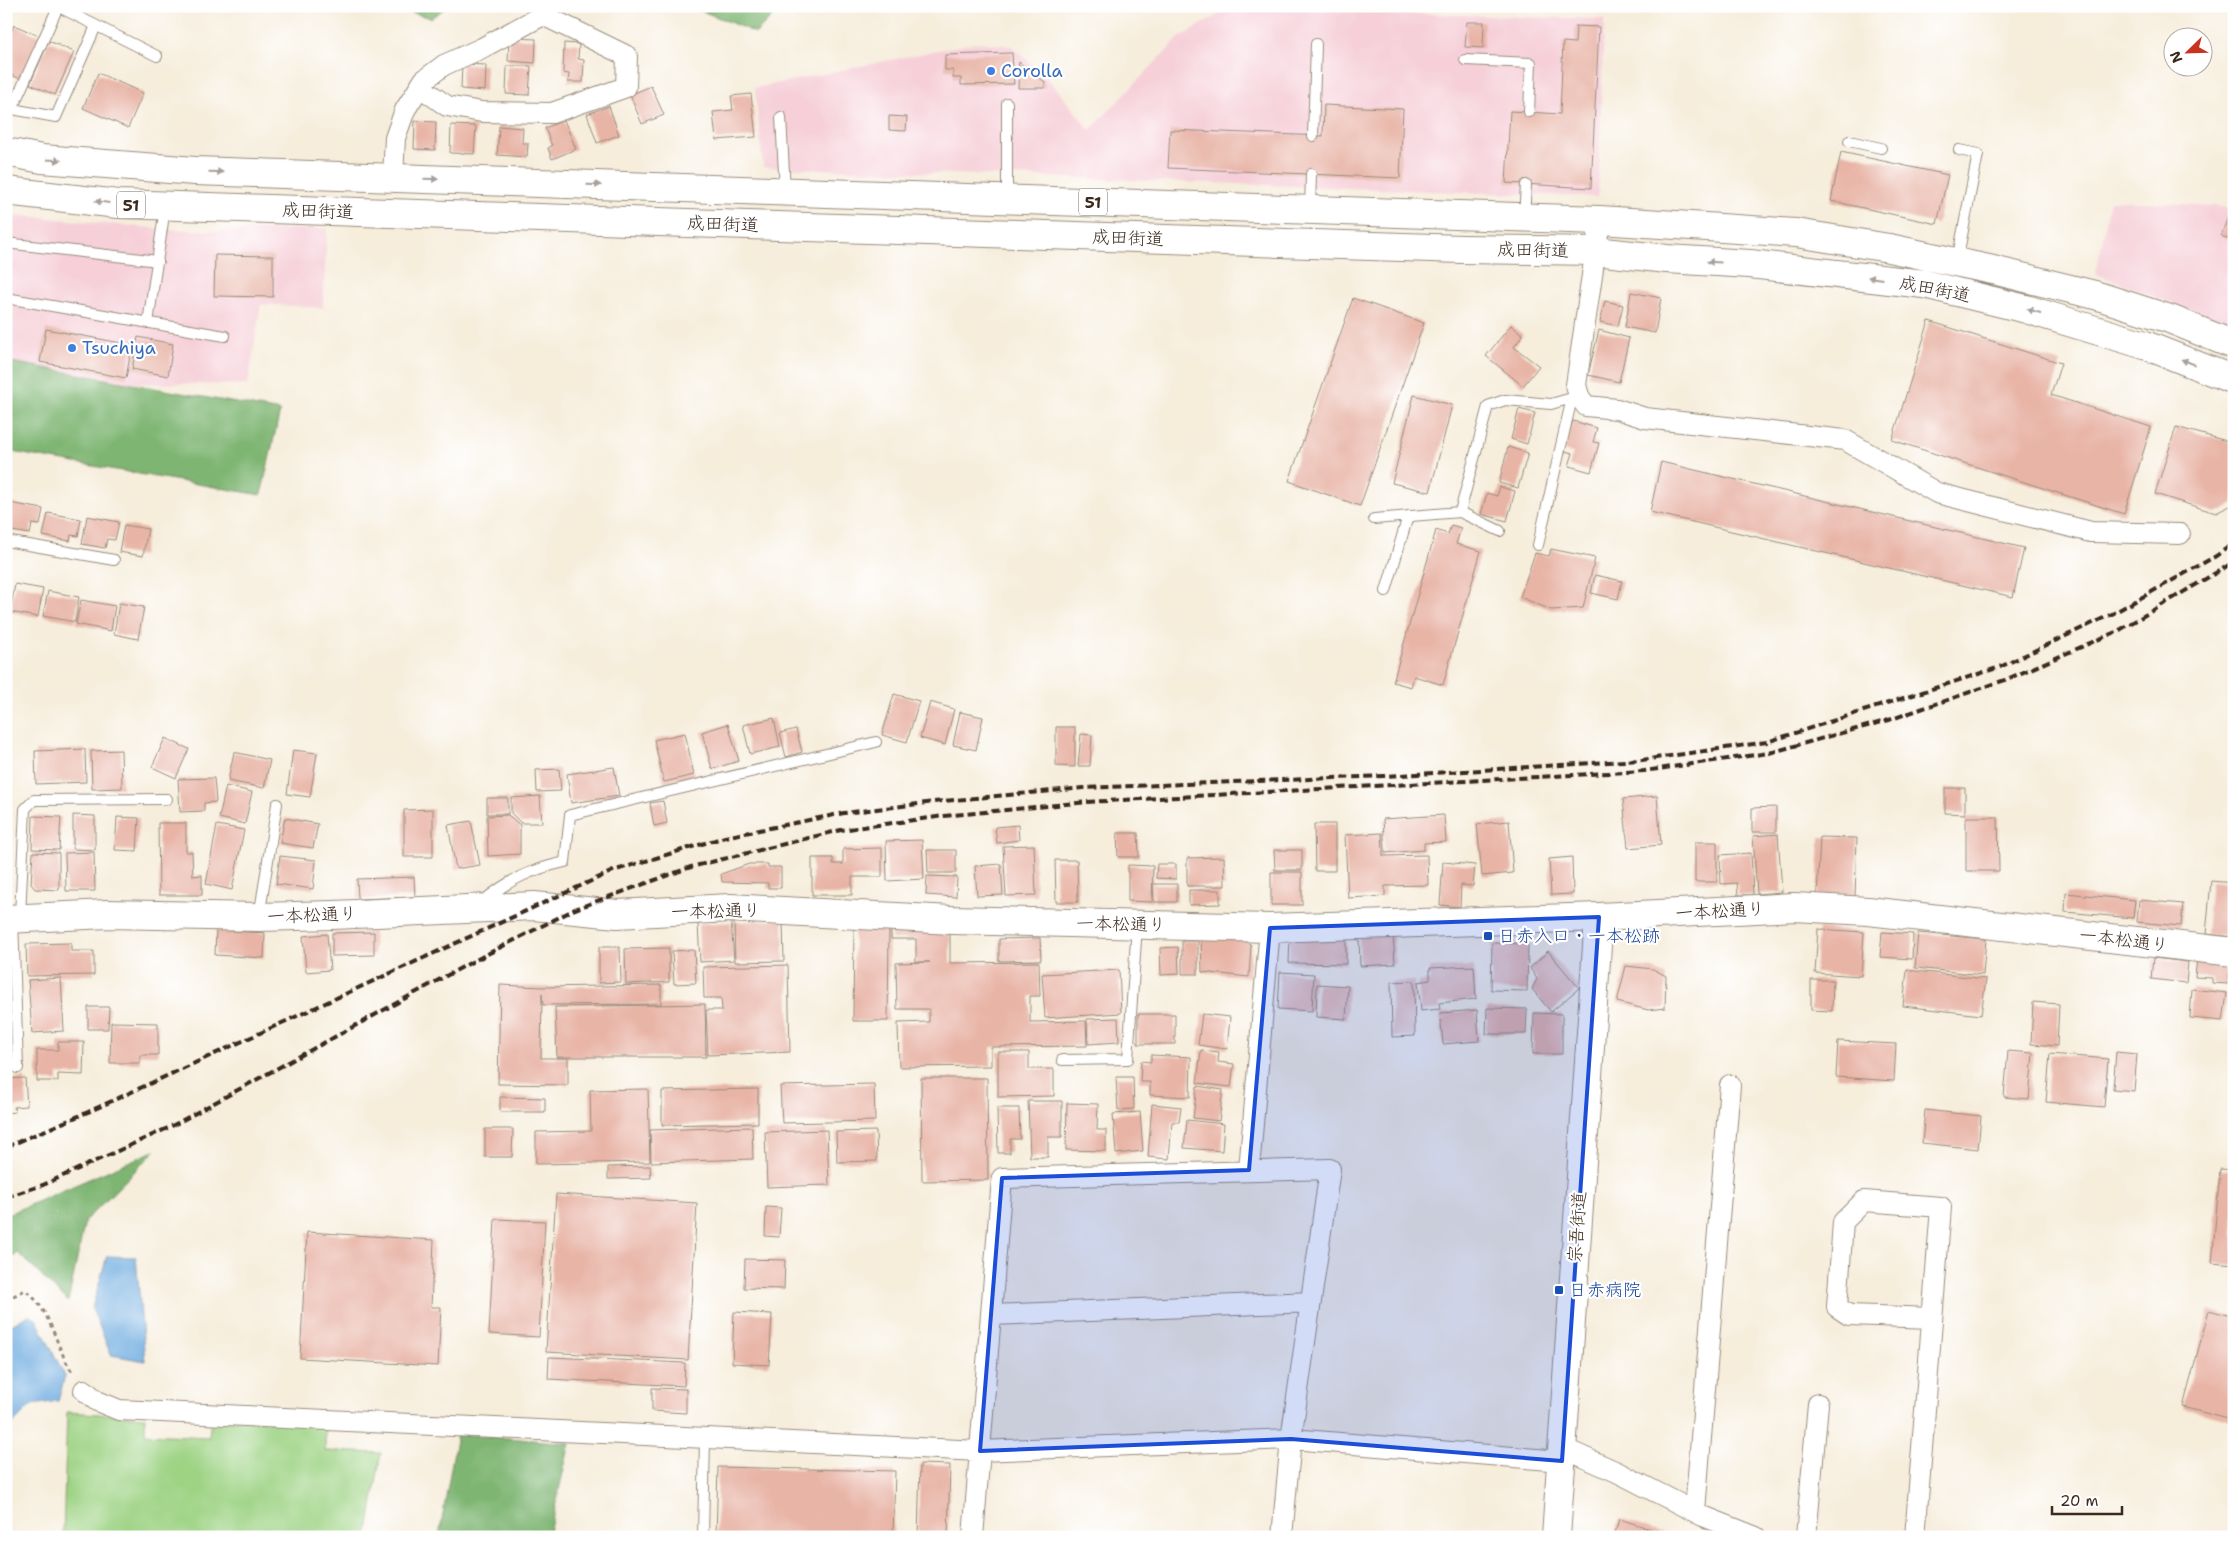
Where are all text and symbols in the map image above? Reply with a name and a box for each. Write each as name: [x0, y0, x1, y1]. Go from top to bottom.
north arrow: [2162, 28, 2212, 78]
text: N: [2166, 48, 2186, 66]
place label: Corolla: [1001, 59, 1063, 83]
marker: Corolla: [985, 65, 997, 77]
one-way arrow: [47, 156, 63, 164]
one-way arrow: [209, 168, 225, 176]
one-way arrow: [424, 175, 440, 183]
one-way arrow: [586, 181, 602, 189]
road number: 51: [1079, 188, 1107, 216]
road number: 51: [117, 192, 145, 218]
one-way arrow: [94, 198, 110, 206]
street label: 成田街道: [282, 198, 354, 224]
street label: 成田街道: [687, 211, 759, 237]
street label: 成田街道: [1092, 225, 1164, 251]
street label: 成田街道: [1497, 237, 1569, 263]
one-way arrow: [1705, 257, 1721, 265]
street label: 成田街道: [1897, 270, 1973, 308]
one-way arrow: [1867, 274, 1883, 282]
one-way arrow: [2026, 307, 2041, 315]
place label: Tsuchiya: [82, 336, 156, 360]
marker: Tsuchiya: [66, 342, 78, 354]
one-way arrow: [2180, 358, 2195, 366]
street label: 一本松通り: [1674, 897, 1766, 925]
street label: 一本松通り: [671, 898, 761, 924]
street label: 一本松通り: [267, 901, 357, 929]
street label: 一本松通り: [1076, 911, 1166, 937]
street label: 一本松通り: [2078, 923, 2170, 957]
place label: 日赤入口・一本松跡: [1498, 924, 1660, 948]
marker: 日赤入口・一本松跡: [1482, 930, 1494, 942]
street label: 宗吾街道: [1563, 1190, 1591, 1264]
place label: 日赤病院: [1569, 1278, 1641, 1302]
marker: 日赤病院: [1553, 1284, 1565, 1296]
scale bar: [2052, 1483, 2122, 1515]
text: 20 m: [2060, 1491, 2099, 1511]

